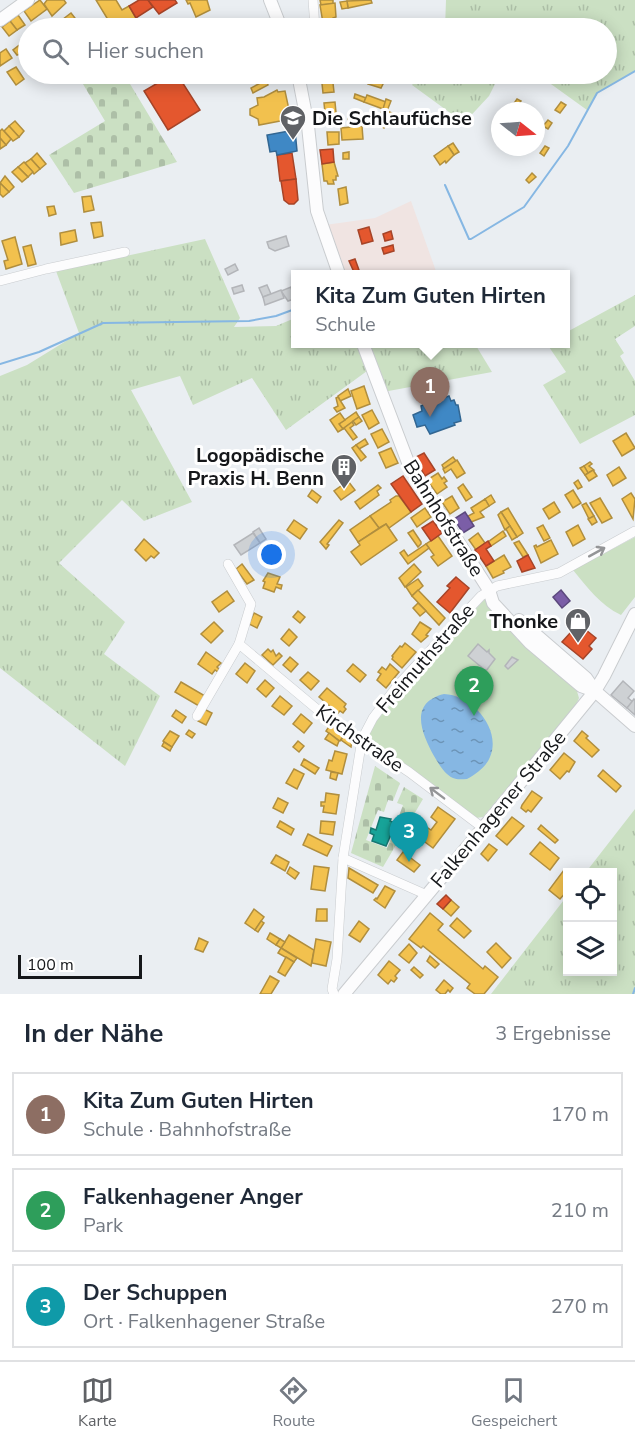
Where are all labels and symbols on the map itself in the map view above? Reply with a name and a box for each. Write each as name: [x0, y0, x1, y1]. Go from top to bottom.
north arrow: [491, 102, 545, 156]
school or university icon: Die Schlaufüchse: [278, 103, 308, 141]
place label: Die Schlaufüchse: [312, 105, 472, 132]
pin: 1: [410, 368, 450, 417]
place label: Logopädische Praxis H. Benn: [187, 442, 324, 492]
building icon: Logopädische Praxis H. Benn: [329, 452, 359, 490]
street label: Bahnhofstraße: [397, 455, 490, 582]
your location: [257, 540, 286, 569]
one-way arrow: [588, 546, 605, 558]
street label: Freimuthstraße: [370, 598, 480, 719]
shop icon: Thonke: [563, 606, 593, 644]
place label: Thonke: [489, 608, 558, 635]
pin: 2: [454, 666, 494, 716]
street label: Kirchstraße: [310, 698, 409, 779]
street label: Falkenhagener Straße: [425, 725, 572, 894]
one-way arrow: [429, 787, 445, 800]
pin: 3: [390, 812, 428, 862]
scale bar: [18, 952, 142, 980]

